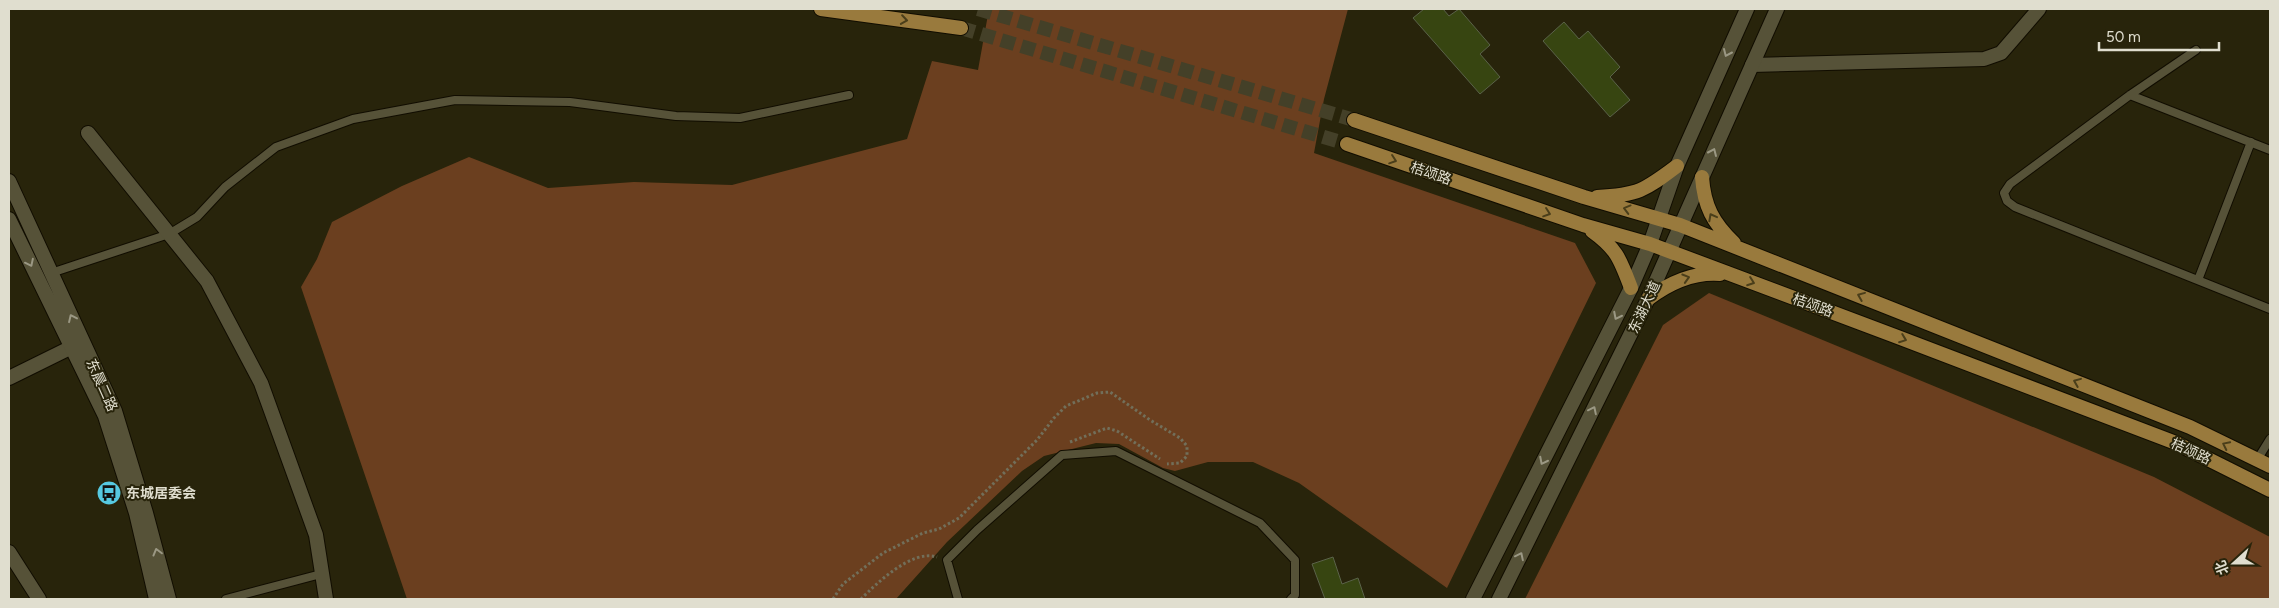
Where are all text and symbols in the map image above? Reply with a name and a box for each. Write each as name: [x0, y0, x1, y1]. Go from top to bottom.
one-way arrow: [900, 14, 908, 25]
scale bar: [2099, 20, 2219, 52]
text: 50 m: [2106, 28, 2141, 46]
one-way arrow: [1723, 48, 1734, 57]
one-way arrow: [1707, 148, 1717, 157]
one-way arrow: [1389, 154, 1397, 164]
street label: 桔颂路: [1408, 159, 1453, 188]
one-way arrow: [1622, 204, 1631, 215]
one-way arrow: [1542, 207, 1551, 217]
one-way arrow: [1709, 213, 1719, 222]
one-way arrow: [24, 257, 34, 266]
one-way arrow: [1681, 274, 1690, 284]
one-way arrow: [1746, 276, 1754, 286]
street label: 东湖大道: [1625, 278, 1664, 336]
street label: 桔颂路: [1790, 290, 1835, 321]
one-way arrow: [1857, 292, 1866, 302]
one-way arrow: [1613, 311, 1623, 320]
one-way arrow: [67, 314, 78, 323]
one-way arrow: [1898, 333, 1907, 343]
street label: 东晨二路: [82, 356, 121, 414]
one-way arrow: [2073, 378, 2082, 388]
one-way arrow: [1587, 406, 1597, 415]
street label: 桔颂路: [2168, 435, 2213, 468]
one-way arrow: [2223, 441, 2232, 451]
one-way arrow: [1539, 456, 1550, 465]
bus stop icon: 东城居委会: [96, 480, 122, 506]
place label: 东城居委会: [126, 485, 196, 502]
north arrow: [2209, 538, 2259, 588]
one-way arrow: [152, 549, 162, 557]
one-way arrow: [1514, 552, 1524, 561]
text: 北: [2212, 558, 2233, 577]

